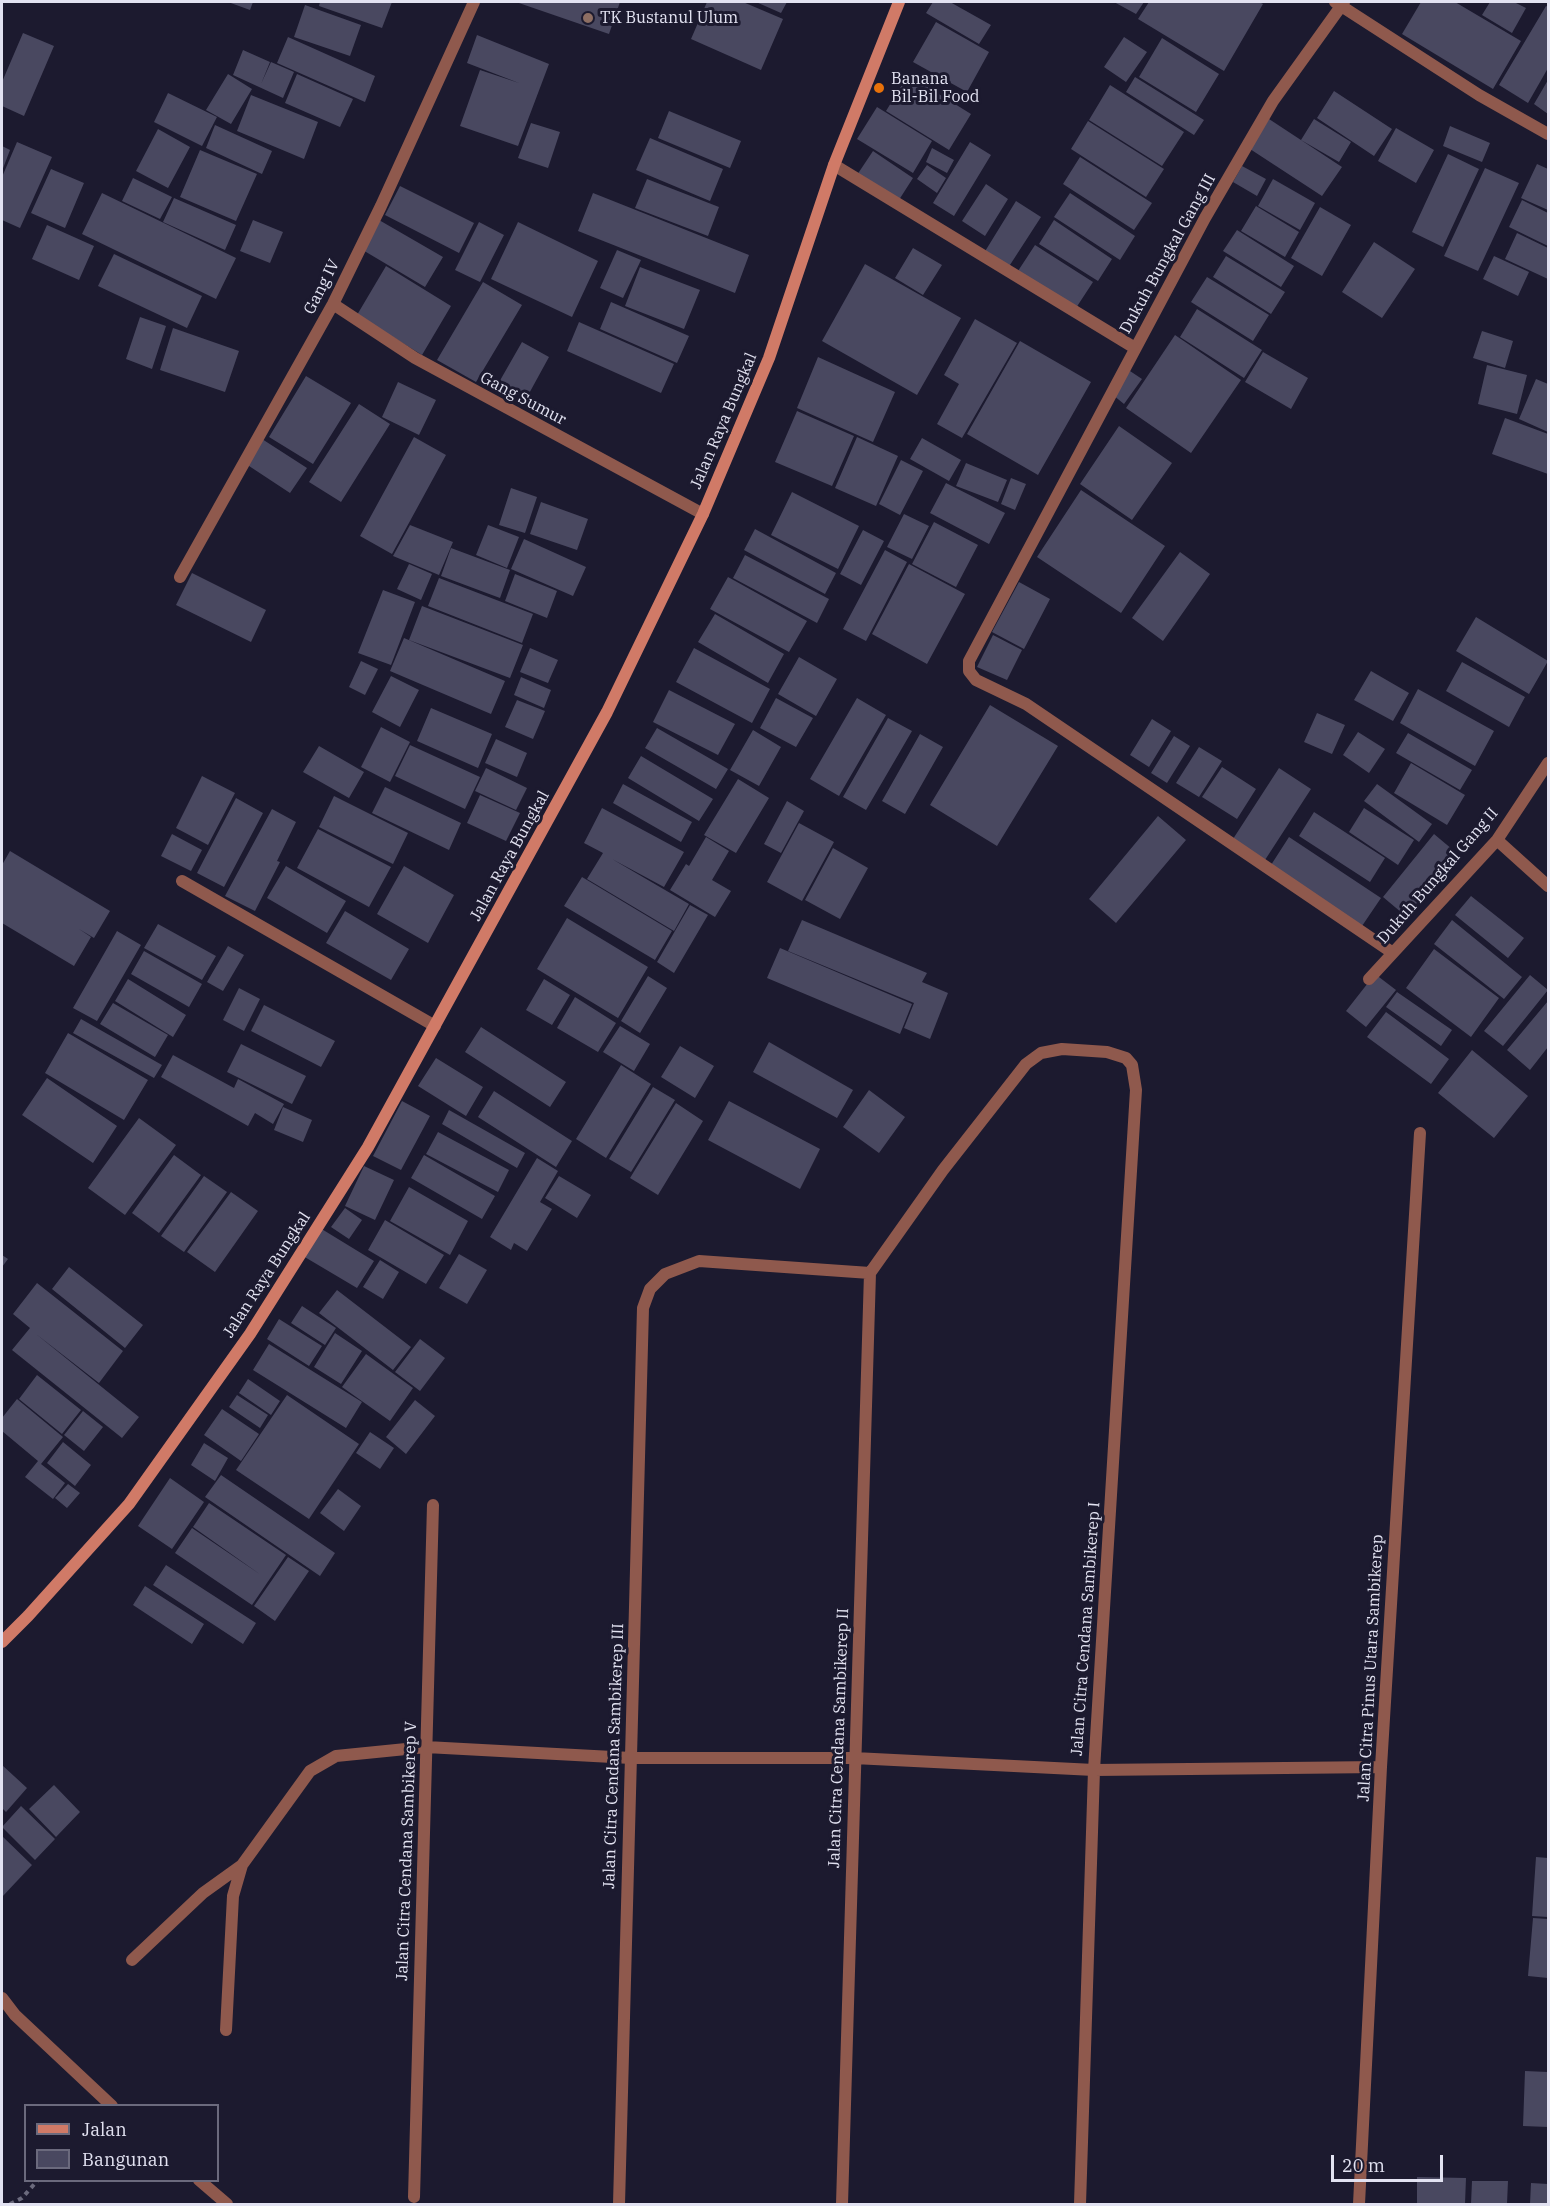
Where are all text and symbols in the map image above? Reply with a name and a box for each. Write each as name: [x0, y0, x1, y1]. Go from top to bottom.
place label: TK Bustanul Ulum: [600, 8, 738, 28]
marker: TK Bustanul Ulum: [581, 11, 595, 25]
place label: Banana Bil-Bil Food: [891, 69, 980, 107]
marker: Banana Bil-Bil Food: [872, 81, 886, 95]
street label: Dukuh Bungkal Gang III: [1116, 171, 1220, 337]
street label: Gang IV: [300, 256, 344, 318]
street label: Jalan Raya Bungkal: [687, 350, 761, 492]
street label: Gang Sumur: [477, 368, 569, 430]
street label: Jalan Raya Bungkal: [466, 788, 554, 924]
street label: Dukuh Bungkal Gang II: [1374, 804, 1502, 948]
street label: Jalan Raya Bungkal: [219, 1209, 315, 1341]
street label: Jalan Citra Cendana Sambikerep I: [1068, 1501, 1104, 1757]
street label: Jalan Citra Pinus Utara Sambikerep: [1354, 1534, 1388, 1802]
street label: Jalan Citra Cendana Sambikerep II: [825, 1608, 853, 1868]
street label: Jalan Citra Cendana Sambikerep III: [600, 1623, 628, 1889]
street label: Jalan Citra Cendana Sambikerep V: [393, 1721, 421, 1981]
legend: [24, 2104, 219, 2182]
text: Jalan: [82, 2118, 127, 2141]
scale bar: [1334, 2143, 1446, 2181]
text: Bangunan: [82, 2148, 169, 2171]
text: 20 m: [1342, 2154, 1385, 2177]

